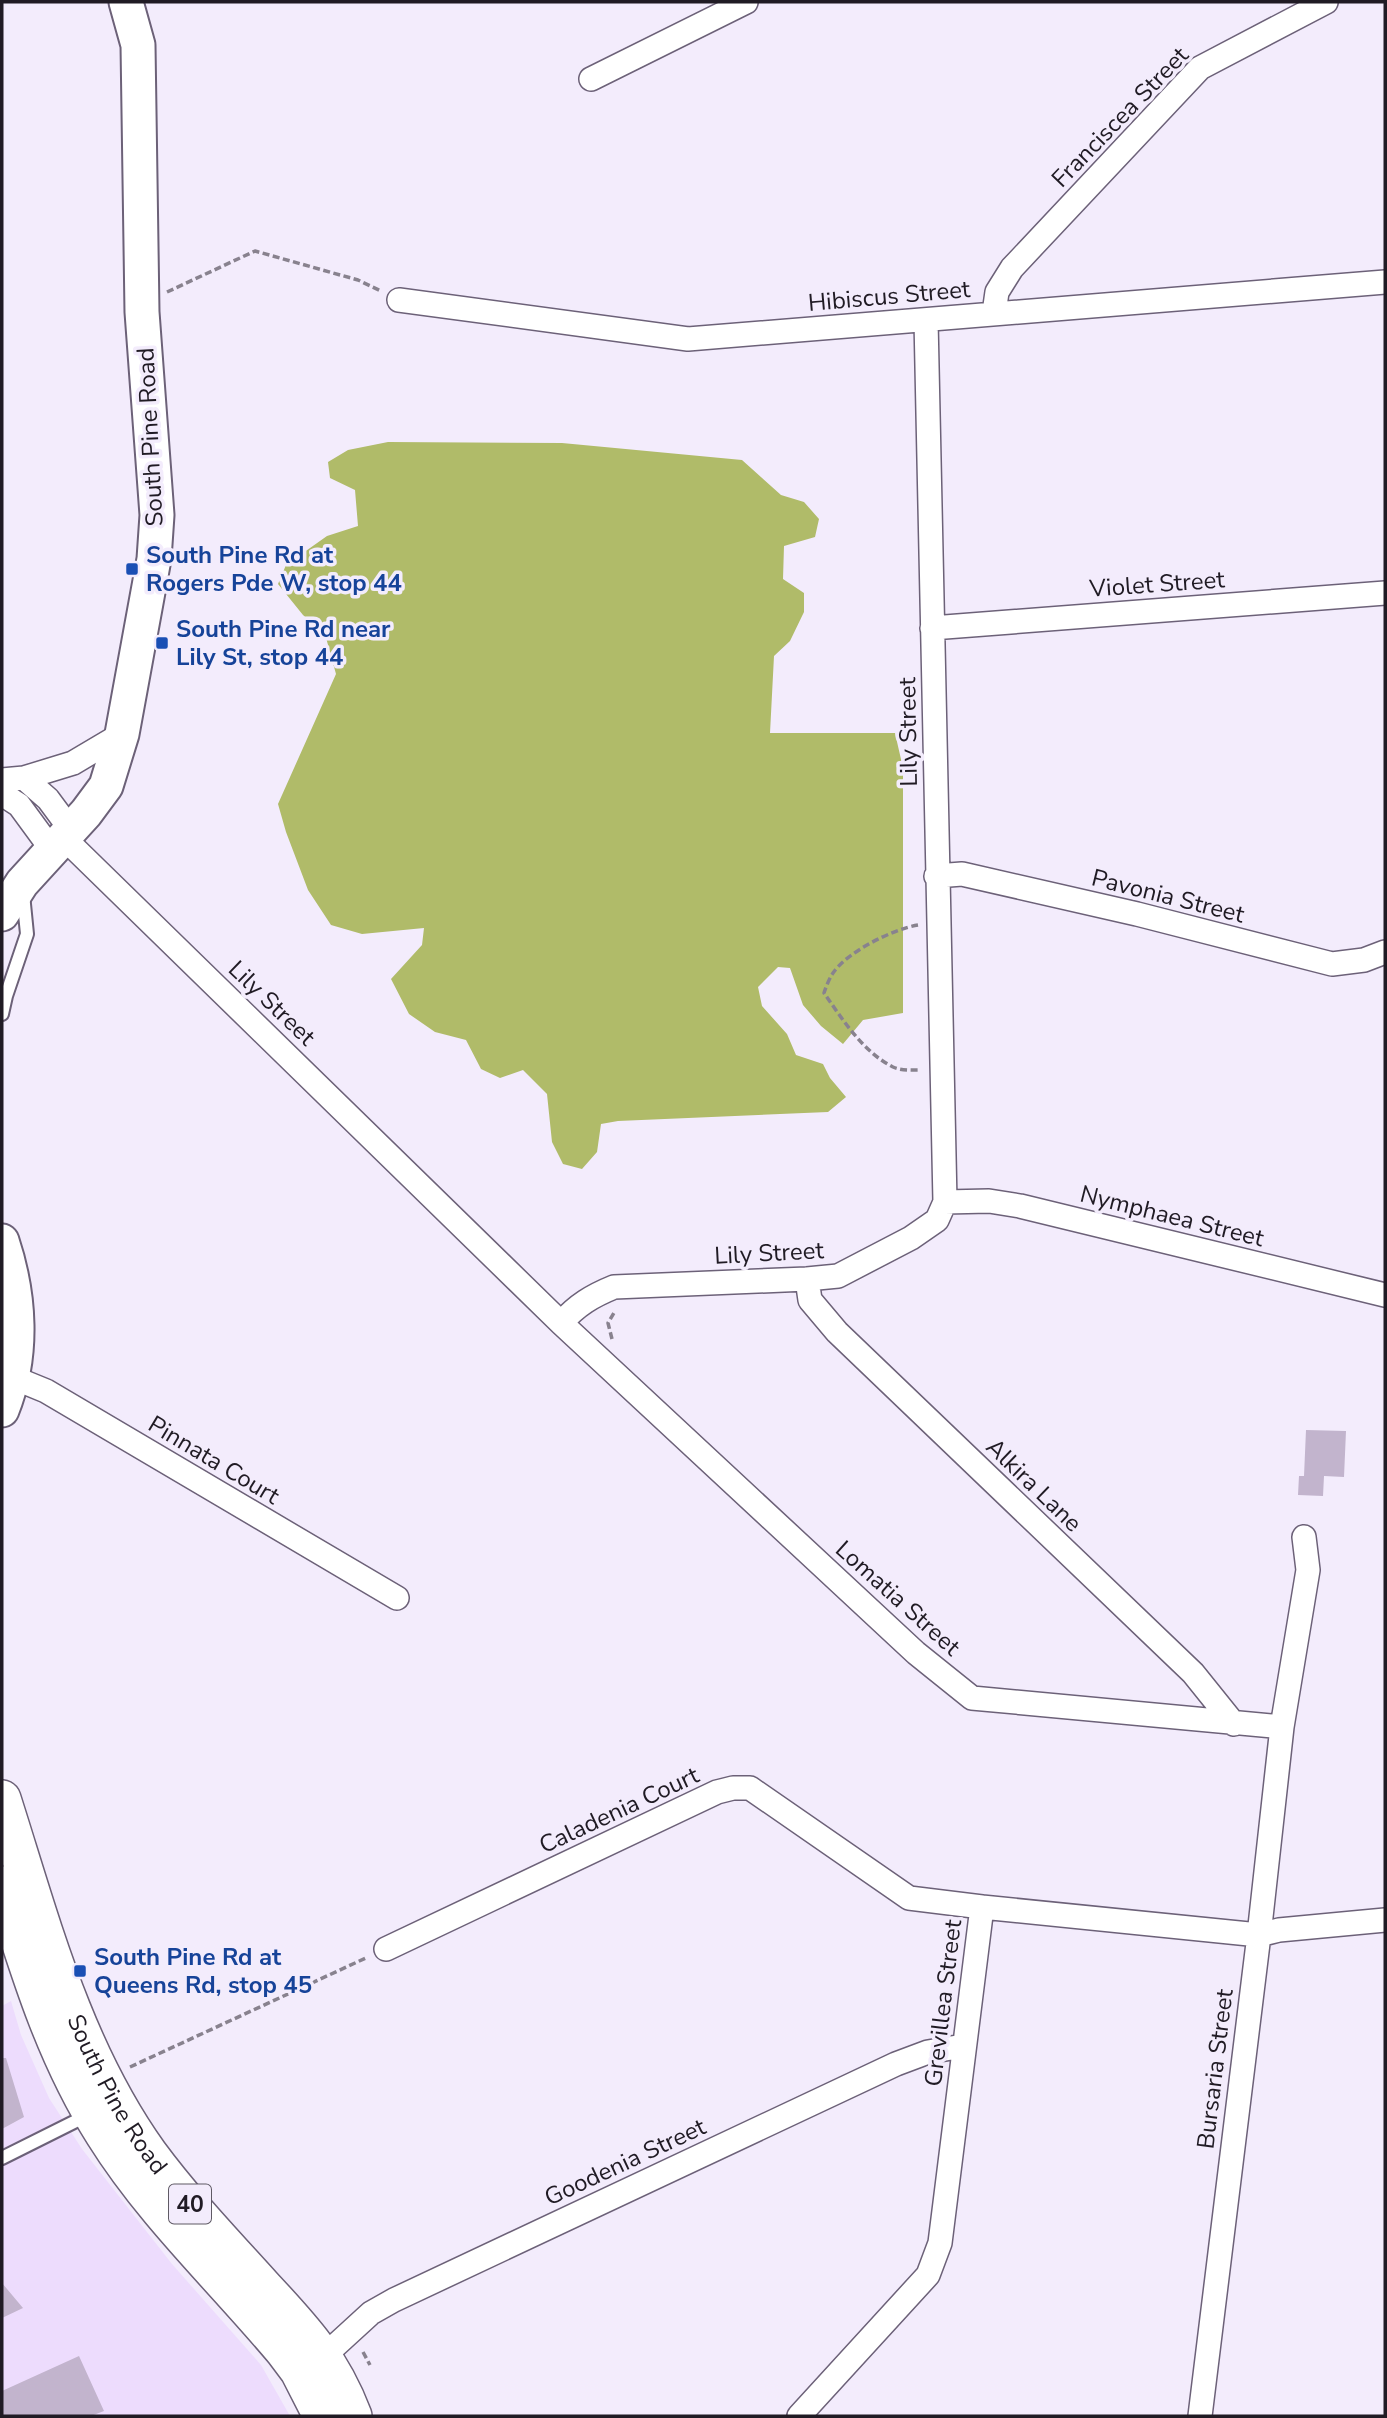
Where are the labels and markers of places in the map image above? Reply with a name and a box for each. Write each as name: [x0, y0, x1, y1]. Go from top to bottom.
place label: South Pine Rd at Rogers Pde W, stop 44: [146, 539, 402, 599]
marker: South Pine Rd at Rogers Pde W, stop 44: [124, 561, 140, 577]
place label: South Pine Rd near Lily St, stop 44: [176, 613, 391, 673]
marker: South Pine Rd near Lily St, stop 44: [154, 635, 170, 651]
place label: South Pine Rd at Queens Rd, stop 45: [94, 1941, 312, 2001]
marker: South Pine Rd at Queens Rd, stop 45: [72, 1963, 88, 1979]

